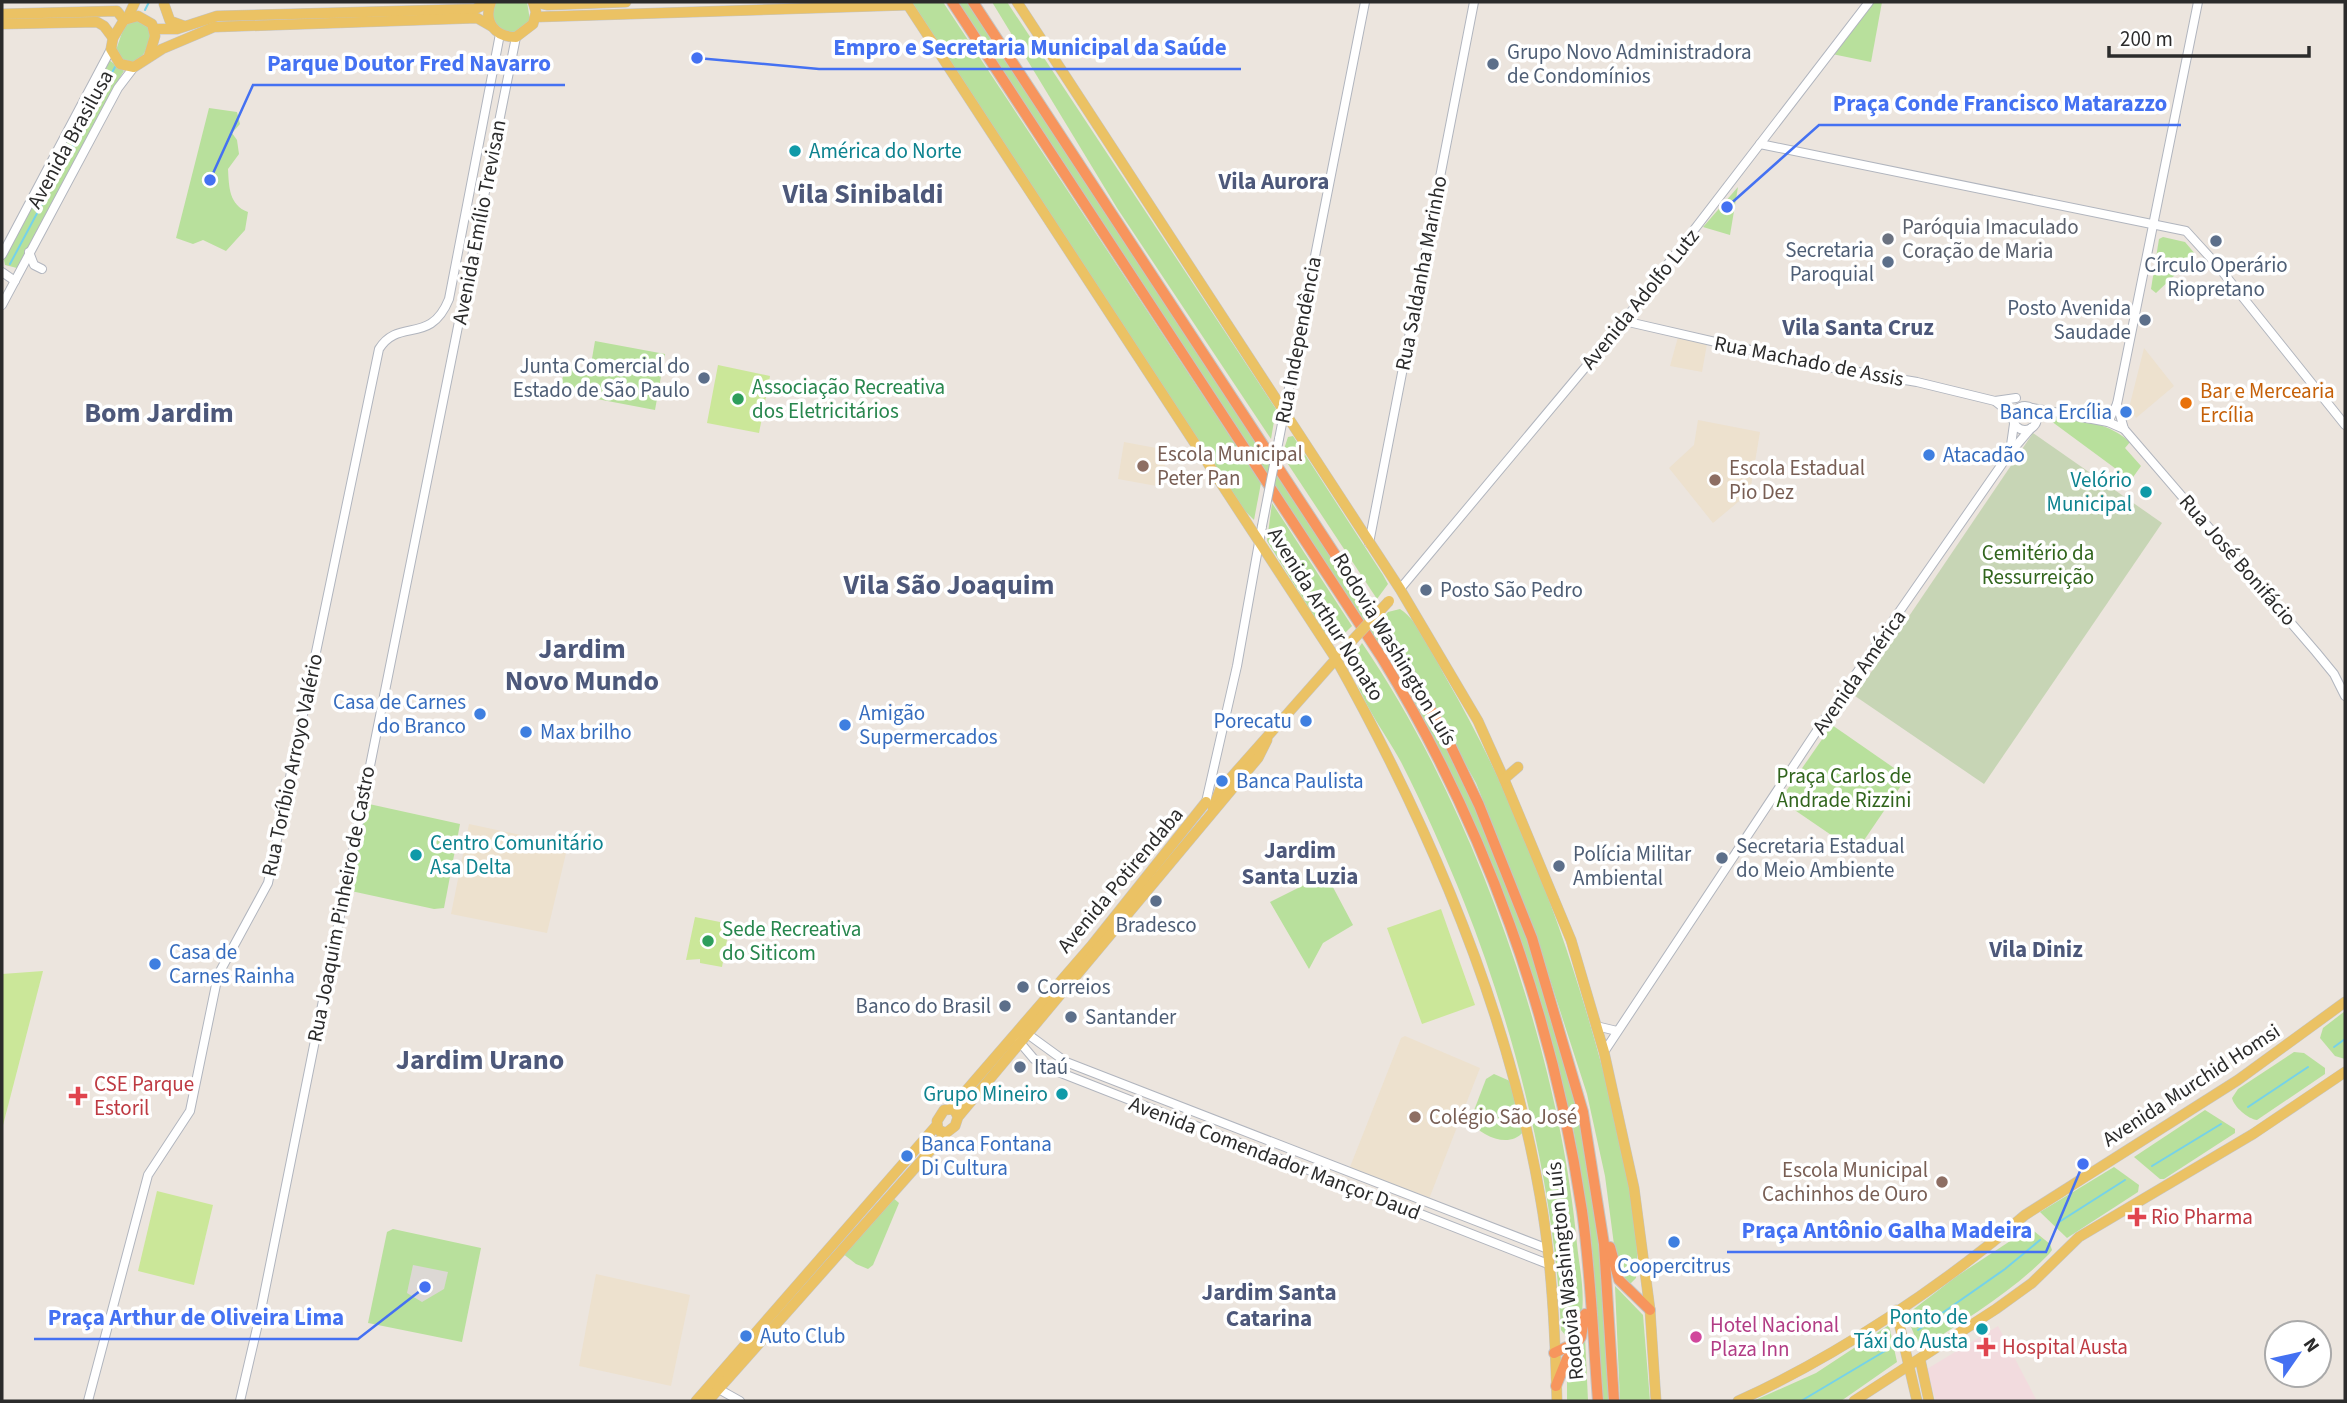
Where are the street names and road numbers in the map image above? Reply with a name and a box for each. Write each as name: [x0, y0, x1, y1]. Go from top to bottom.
street label: Avenida Brasilusa: [19, 64, 121, 214]
street label: Avenida Emílio Trevisan: [444, 117, 514, 327]
street label: Rua Saldanha Marinho: [1387, 173, 1455, 373]
street label: Avenida Adolfo Lutz: [1574, 222, 1706, 376]
street label: Rua Independência: [1267, 254, 1329, 426]
street label: Rua Machado de Assis: [1712, 328, 1907, 394]
street label: Rua José Bonifácio: [2172, 488, 2304, 632]
street label: Avenida Arthur Nonato: [1260, 521, 1392, 707]
street label: Rodovia Washington Luís: [1326, 547, 1464, 751]
street label: Avenida América: [1805, 604, 1913, 740]
street label: Rua Toríbio Arroyo Valério: [254, 651, 330, 879]
street label: Rua Joaquim Pinheiro de Castro: [299, 763, 383, 1045]
street label: Avenida Potirendaba: [1050, 801, 1190, 959]
street label: Avenida Murchid Homsi: [2096, 1016, 2286, 1154]
street label: Avenida Comendador Mançor Daud: [1125, 1088, 1425, 1228]
street label: Rodovia Washington Luís: [1539, 1160, 1591, 1382]

